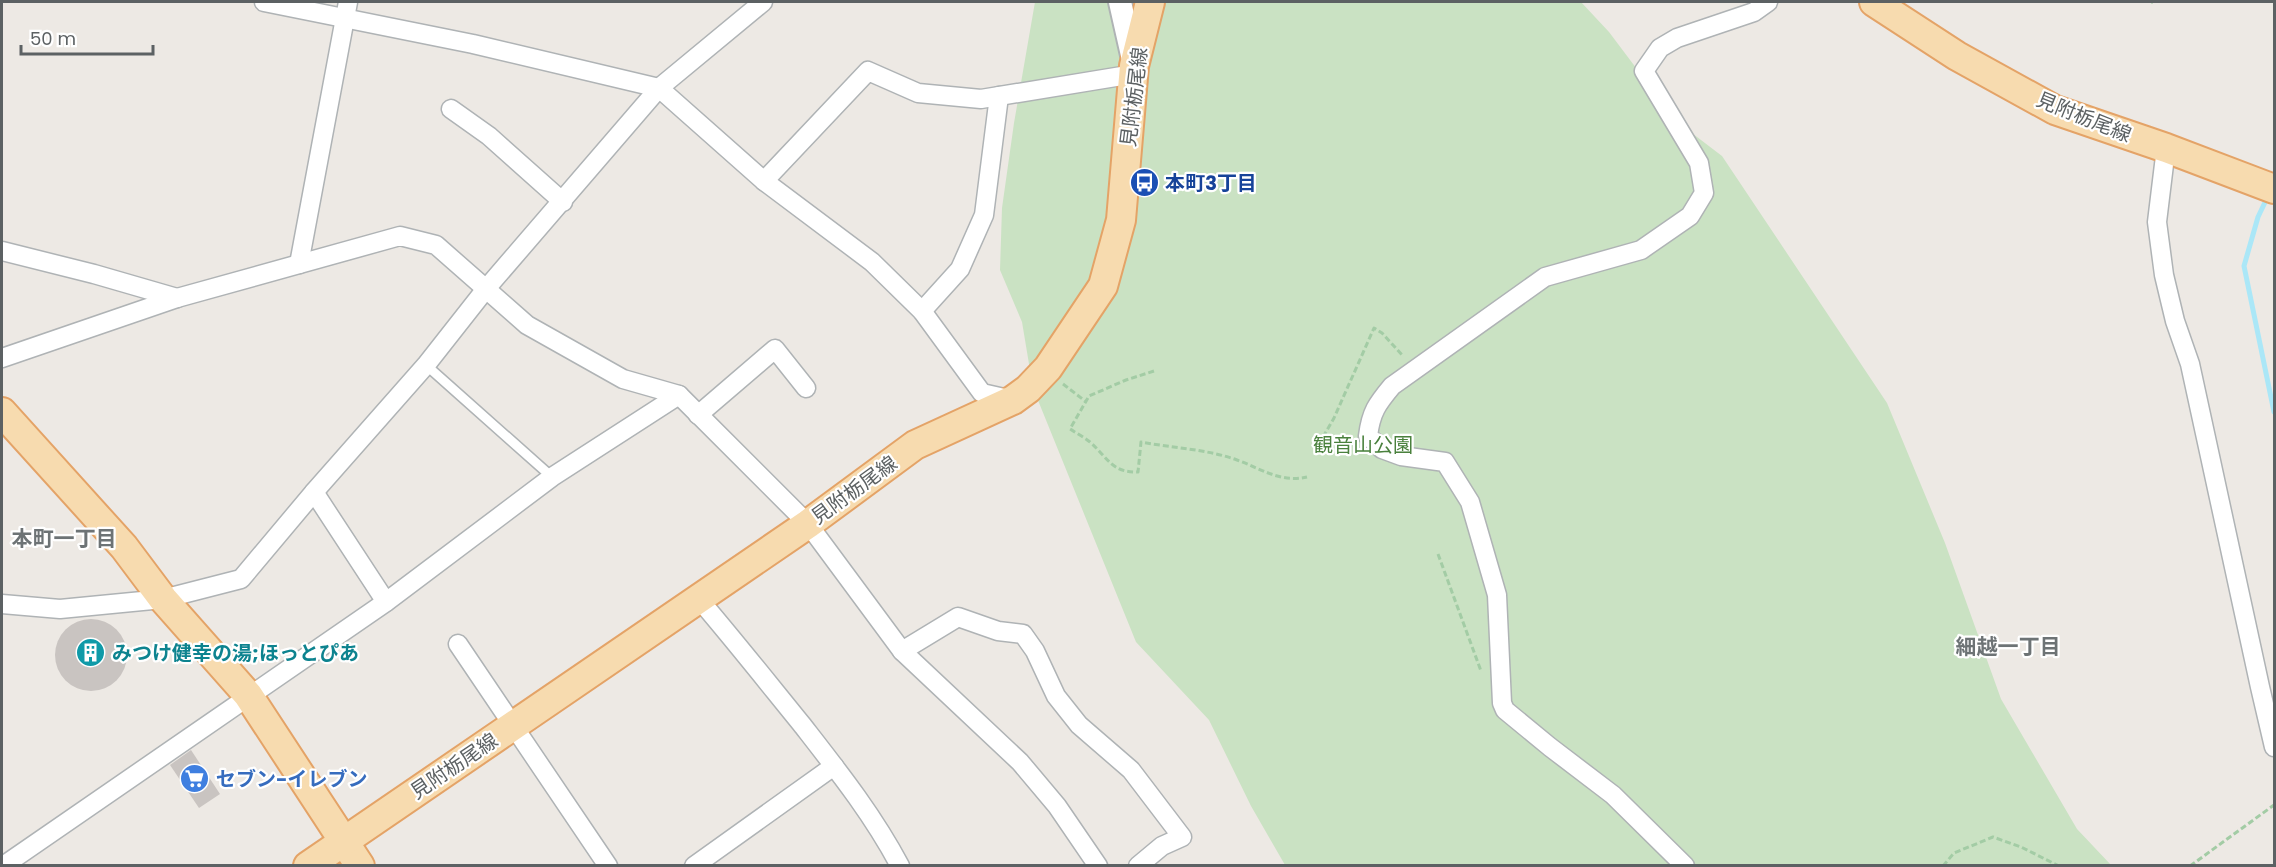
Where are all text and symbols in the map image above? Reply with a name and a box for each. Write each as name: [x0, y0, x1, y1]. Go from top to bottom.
scale bar: [21, 18, 153, 56]
text: 50 m: [30, 26, 76, 51]
street label: 見附栃尾線: [1114, 46, 1154, 148]
street label: 見附栃尾線: [2032, 85, 2136, 149]
bus stop icon: 本町3丁目: [1128, 167, 1160, 199]
place label: 本町3丁目: [1165, 169, 1257, 197]
park label: 観音山公園: [1313, 431, 1413, 459]
street label: 見附栃尾線: [805, 449, 903, 531]
district label: 本町一丁目: [12, 524, 117, 553]
district label: 細越一丁目: [1956, 632, 2061, 661]
building icon: みつけ健幸の湯;ほっとぴあ: [75, 637, 107, 669]
place label: みつけ健幸の湯;ほっとぴあ: [112, 639, 359, 667]
street label: 見附栃尾線: [405, 726, 503, 806]
supermarket icon: セブン-イレブン: [179, 763, 211, 795]
place label: セブン-イレブン: [216, 765, 368, 793]

